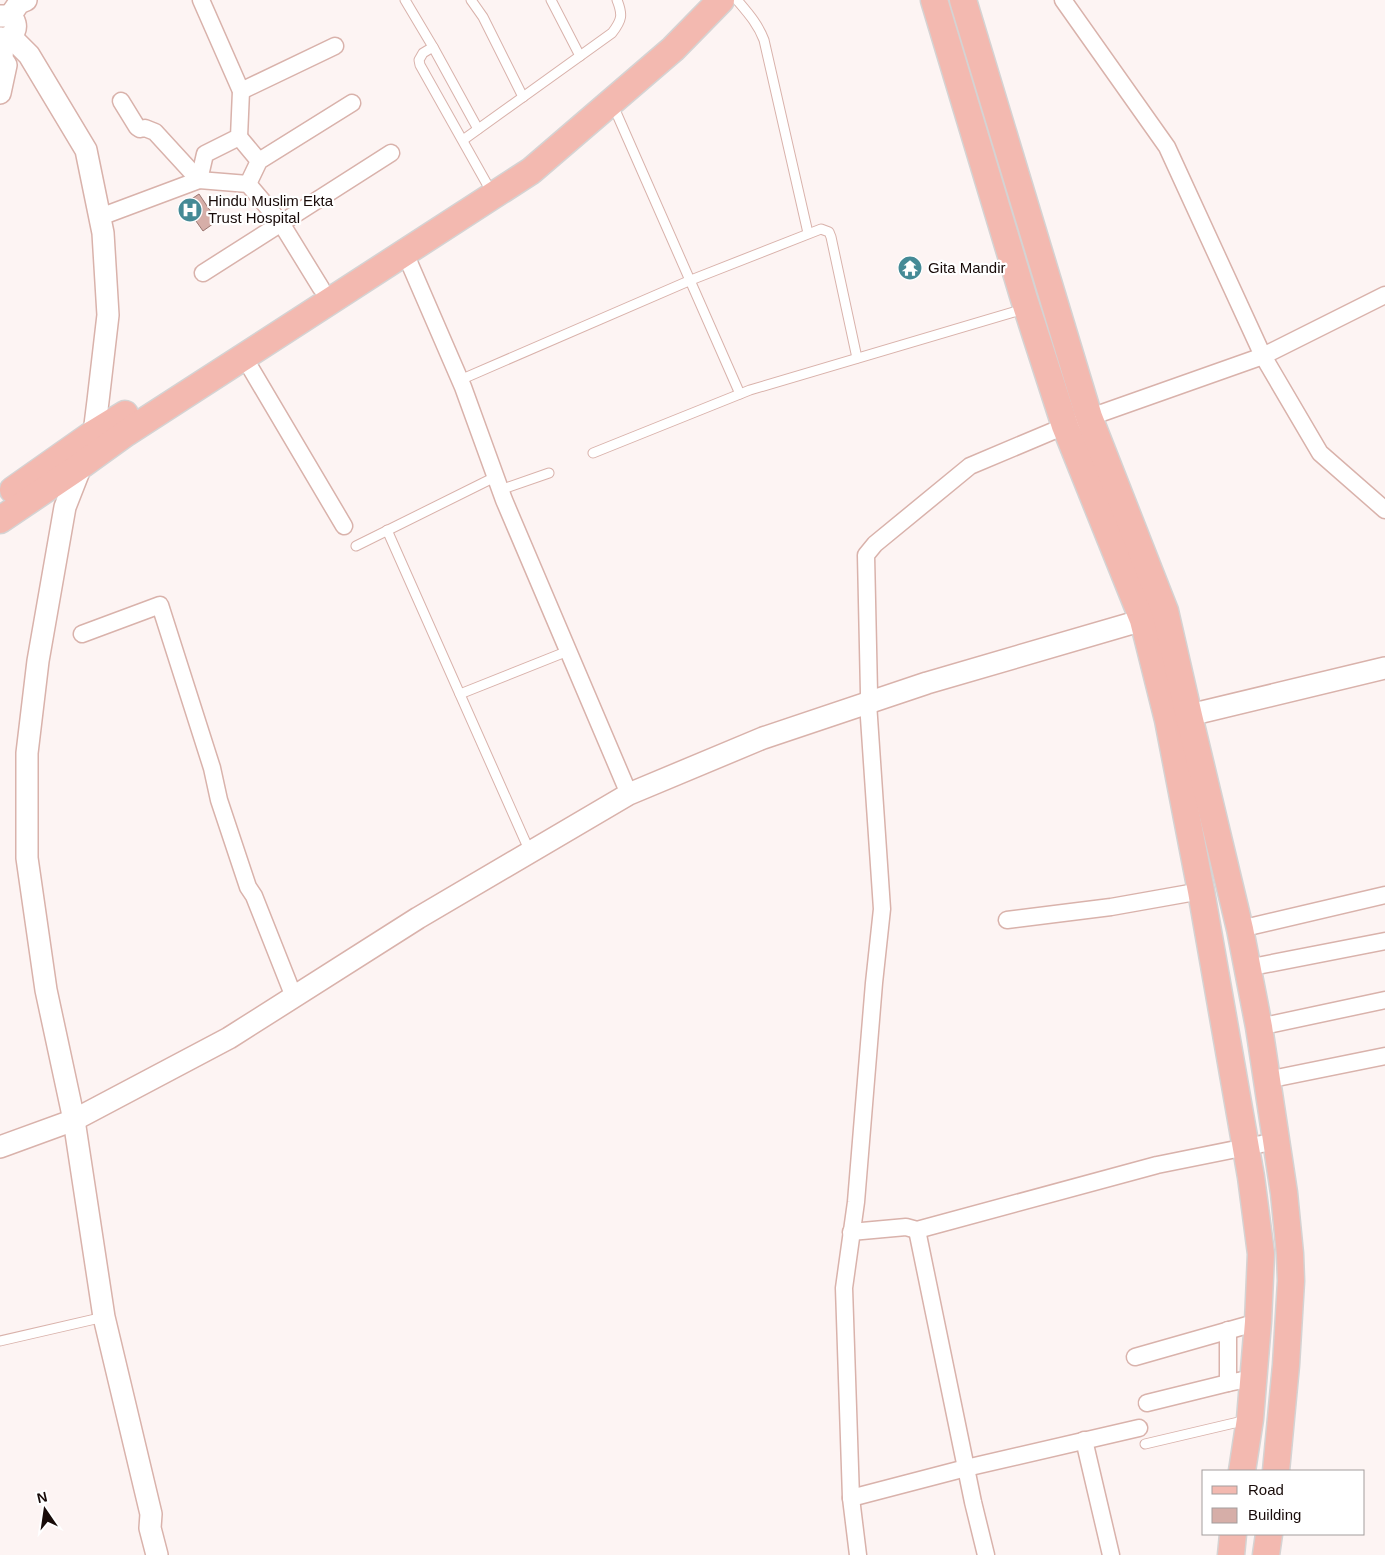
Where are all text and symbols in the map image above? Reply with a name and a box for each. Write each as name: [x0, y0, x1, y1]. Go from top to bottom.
place label: Hindu Muslim Ekta Trust Hospital: [208, 192, 334, 226]
hospital icon: Hindu Muslim Ekta Trust Hospital: [177, 197, 203, 223]
temple icon: Gita Mandir: [897, 255, 923, 281]
place label: Gita Mandir: [928, 259, 1006, 276]
legend: [1202, 1470, 1365, 1535]
text: Road: [1248, 1481, 1284, 1498]
north arrow: [20, 1485, 70, 1535]
text: N: [35, 1488, 49, 1506]
text: Building: [1248, 1506, 1301, 1523]

